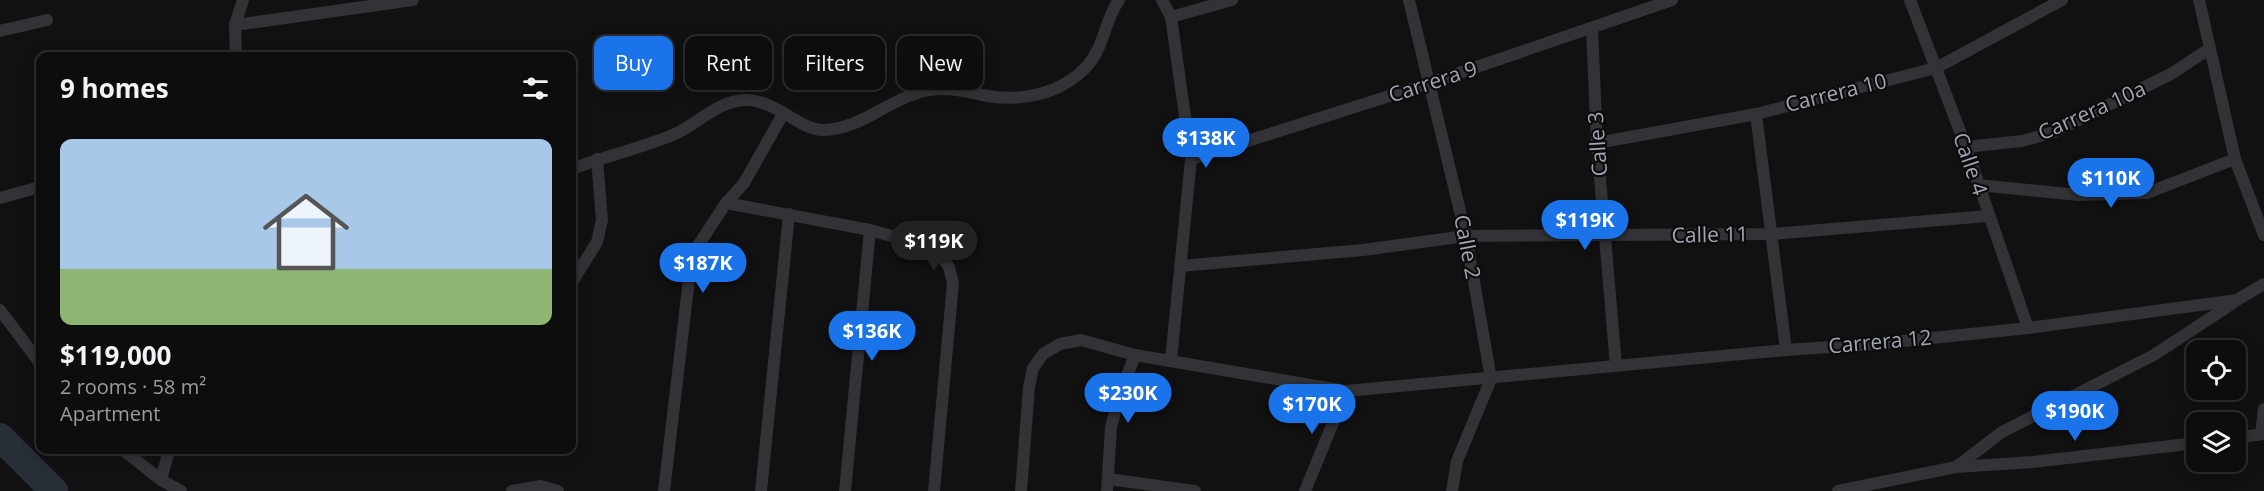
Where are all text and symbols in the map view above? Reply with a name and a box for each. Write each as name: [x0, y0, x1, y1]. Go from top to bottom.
chip: Buy: [594, 36, 673, 90]
chip: Rent: [685, 36, 772, 90]
chip: Filters: [784, 36, 885, 90]
chip: New: [897, 36, 983, 90]
street label: Carrera 9: [1385, 54, 1481, 109]
street label: Carrera 10: [1782, 66, 1889, 118]
text: 9 homes: [60, 70, 169, 106]
icon: filters: [519, 72, 552, 105]
street label: Carrera 10a: [2033, 74, 2150, 146]
street label: Calle 3: [1581, 111, 1613, 177]
pin: $138K: [1164, 118, 1248, 169]
text: $138K: [1176, 124, 1236, 151]
street label: Calle 4: [1947, 128, 1995, 199]
pin: $110K: [2069, 158, 2153, 209]
text: $110K: [2081, 164, 2141, 191]
icon: home: [252, 178, 360, 286]
pin: $119K: [1543, 200, 1627, 251]
text: $119K: [1555, 206, 1615, 233]
street label: Calle 2: [1448, 212, 1488, 281]
street label: Calle 11: [1671, 219, 1749, 249]
pin: $119K: [892, 221, 976, 272]
text: $119K: [904, 227, 964, 254]
pin: $187K: [661, 243, 745, 294]
text: $187K: [673, 249, 733, 276]
pin: $136K: [830, 311, 914, 362]
text: $136K: [842, 317, 902, 344]
street label: Carrera 12: [1827, 323, 1933, 359]
text: $119,000: [60, 337, 171, 373]
map controls: [2186, 340, 2246, 472]
button: locate: [2186, 340, 2246, 400]
text: 2 rooms · 58 m²: [60, 373, 206, 400]
pin: $230K: [1086, 373, 1170, 424]
text: $230K: [1098, 379, 1158, 406]
pin: $170K: [1270, 384, 1354, 435]
text: $170K: [1282, 390, 1342, 417]
pin: $190K: [2033, 391, 2117, 442]
text: $190K: [2045, 397, 2105, 424]
text: Apartment: [60, 400, 160, 427]
button: layers: [2186, 412, 2246, 472]

